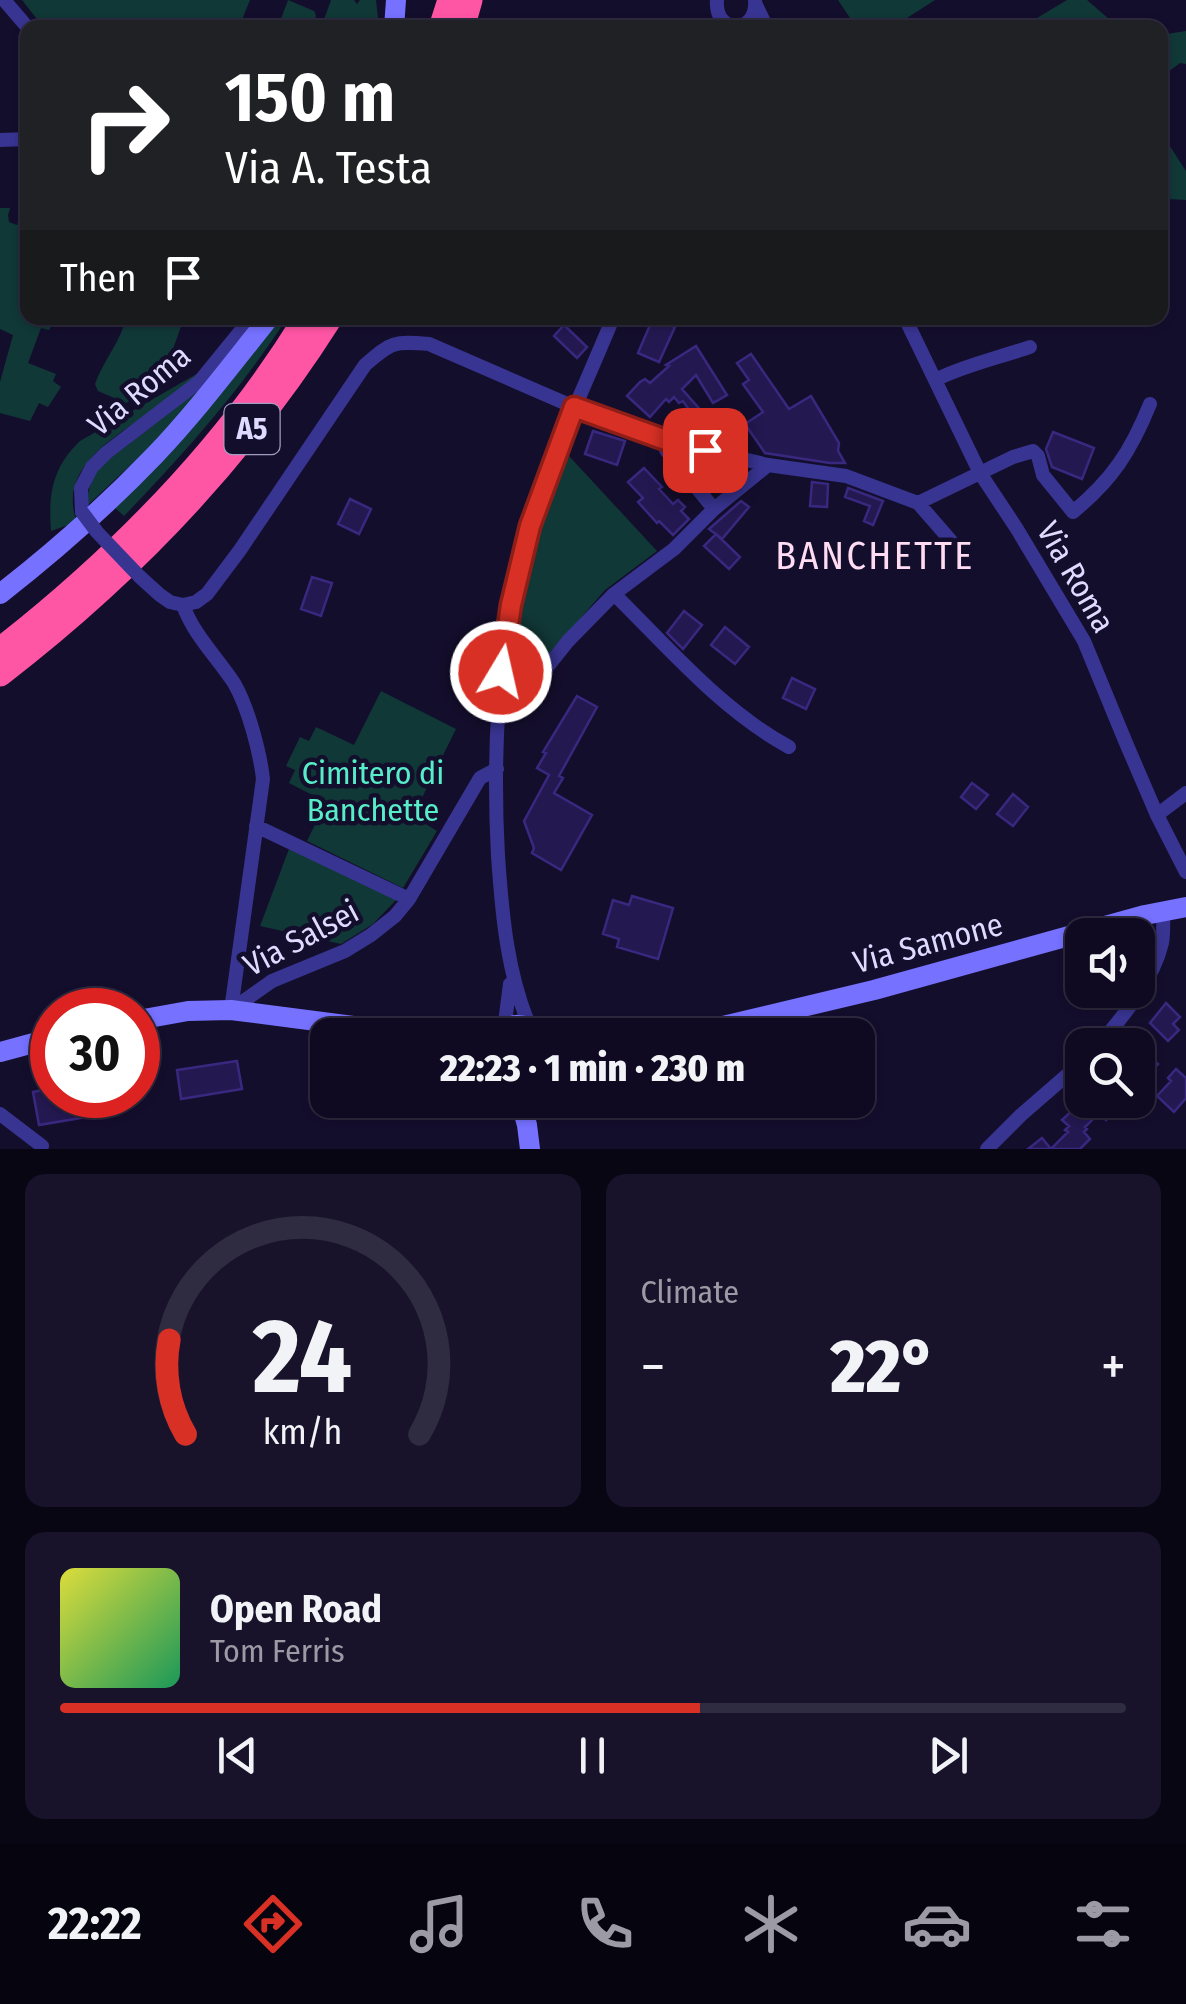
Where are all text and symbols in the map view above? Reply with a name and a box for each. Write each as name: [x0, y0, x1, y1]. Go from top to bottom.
text: 150 m: [225, 56, 395, 140]
icon: right: [60, 60, 190, 190]
text: Via A. Testa: [225, 141, 432, 195]
icon: arrive: [156, 250, 211, 305]
text: Then: [60, 255, 136, 301]
street label: Via Roma: [80, 336, 198, 444]
road number: A5: [224, 404, 280, 454]
pin: [663, 408, 748, 493]
icon: arrive: [678, 423, 733, 478]
street label: Via Roma: [1029, 515, 1123, 639]
district label: BANCHETTE: [775, 533, 975, 579]
position arrow: [449, 620, 553, 724]
park label: Cimitero di Banchette: [302, 754, 444, 829]
street label: Via Salsei: [237, 892, 365, 984]
street label: Via Samone: [849, 905, 1007, 981]
map controls: [1065, 918, 1155, 1118]
button: sound: [1065, 918, 1155, 1008]
speed limit sign: 30: [30, 988, 160, 1118]
button: search: [1065, 1028, 1155, 1118]
text: 22:23 · 1 min · 230 m: [440, 1045, 745, 1091]
text: Climate: [641, 1273, 739, 1311]
text: 24: [252, 1295, 353, 1420]
text: 22°: [830, 1322, 936, 1412]
text: −: [641, 1334, 665, 1400]
text: +: [1101, 1334, 1126, 1400]
text: km/h: [263, 1411, 343, 1453]
text: Open Road: [210, 1586, 382, 1632]
text: Tom Ferris: [210, 1632, 345, 1670]
icon: previous: [210, 1728, 265, 1783]
icon: pause: [565, 1728, 620, 1783]
icon: next: [921, 1728, 976, 1783]
icon: directions: [238, 1889, 308, 1959]
icon: music: [404, 1889, 474, 1959]
icon: phone: [570, 1889, 640, 1959]
icon: climate: [736, 1889, 806, 1959]
icon: car: [902, 1889, 972, 1959]
icon: filters: [1068, 1889, 1138, 1959]
text: 22:22: [48, 1897, 142, 1951]

